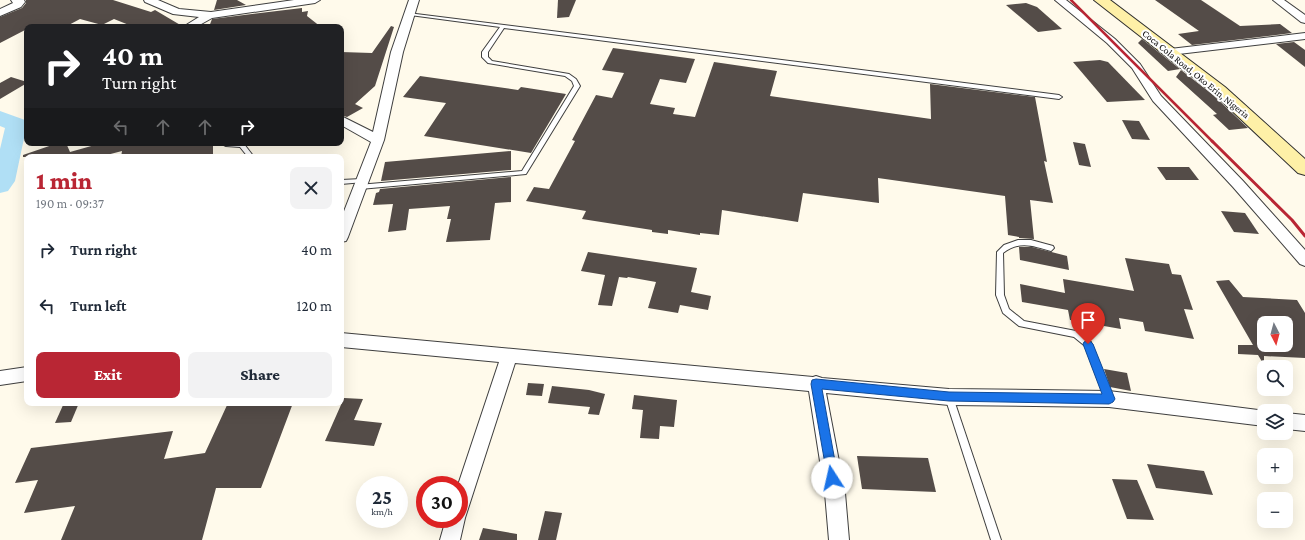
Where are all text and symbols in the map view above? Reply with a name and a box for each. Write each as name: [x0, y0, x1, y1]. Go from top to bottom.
street label: Coca Cola Road, Oko Erin, Nigeria: [1140, 27, 1252, 121]
icon: right: [36, 40, 88, 92]
text: 40 m: [102, 40, 163, 71]
text: Turn right: [102, 73, 176, 93]
icon: left: [110, 116, 132, 138]
icon: ahead: [152, 116, 174, 138]
icon: ahead: [194, 116, 216, 138]
icon: right: [236, 116, 258, 138]
text: 1 min: [36, 167, 92, 194]
button: close: [290, 167, 332, 209]
text: 190 m · 09:37: [36, 196, 104, 211]
icon: right: [36, 239, 58, 261]
text: Turn right: [70, 242, 137, 258]
text: 40 m: [301, 242, 332, 258]
icon: left: [36, 295, 58, 317]
text: Turn left: [70, 298, 126, 314]
text: 120 m: [297, 298, 332, 314]
pin: [1071, 303, 1105, 344]
icon: arrive: [1077, 309, 1099, 331]
north arrow: [1257, 316, 1293, 352]
map controls: [1257, 316, 1293, 528]
button: Exit: [36, 352, 180, 398]
button: Share: [188, 352, 332, 398]
button: search: [1257, 360, 1293, 396]
button: layers: [1257, 404, 1293, 440]
button: +: [1257, 448, 1293, 484]
position arrow: [811, 457, 853, 499]
speed limit sign: 30: [416, 476, 468, 528]
text: 25: [372, 486, 392, 508]
button: −: [1257, 492, 1293, 528]
text: km/h: [371, 506, 393, 517]

